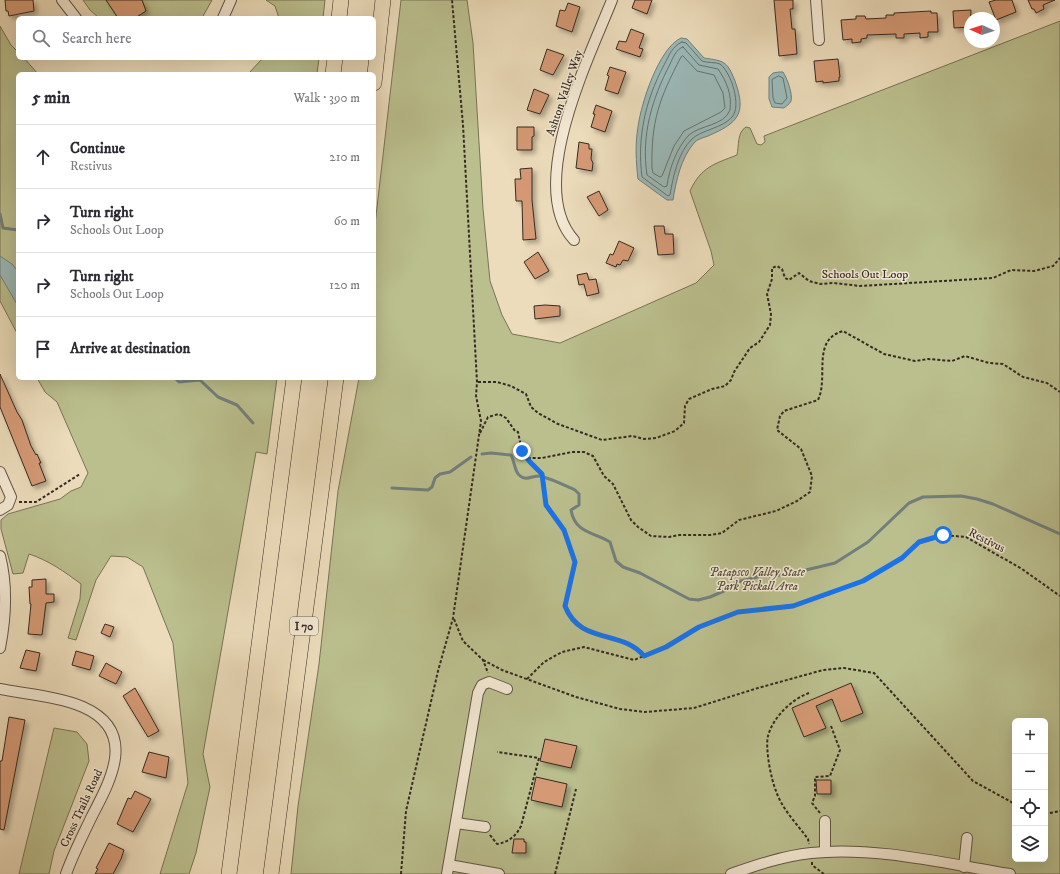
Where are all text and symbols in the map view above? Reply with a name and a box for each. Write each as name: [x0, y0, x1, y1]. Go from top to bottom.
north arrow: [964, 12, 1000, 48]
search box: [16, 16, 376, 60]
icon: search: [30, 27, 52, 49]
text: Search here: [62, 29, 131, 48]
street label: Ashton Valley Way: [543, 48, 586, 138]
text: 5 min: [32, 87, 70, 109]
text: Walk · 390 m: [293, 90, 360, 106]
text: Continue: [70, 139, 125, 158]
icon: ahead: [32, 146, 54, 168]
text: 210 m: [329, 149, 360, 165]
text: Restivus: [70, 158, 112, 174]
text: Turn right: [70, 203, 133, 222]
icon: right: [32, 210, 54, 232]
text: 60 m: [334, 213, 360, 229]
text: Schools Out Loop: [70, 222, 164, 238]
text: Turn right: [70, 267, 133, 286]
street label: Schools Out Loop: [822, 267, 908, 282]
icon: right: [32, 274, 54, 296]
text: 120 m: [329, 277, 360, 293]
text: Schools Out Loop: [70, 286, 164, 302]
icon: arrive: [32, 338, 54, 360]
text: Arrive at destination: [70, 339, 190, 358]
route end: [513, 442, 531, 460]
street label: Restivus: [966, 525, 1008, 556]
route start: [934, 526, 952, 544]
park label: Patapsco Valley State Park Pickall Area: [709, 565, 806, 594]
road number: I 70: [290, 617, 318, 635]
map controls: [1012, 718, 1048, 862]
button: +: [1012, 718, 1048, 754]
button: −: [1012, 754, 1048, 790]
street label: Cross Trails Road: [57, 767, 106, 850]
button: locate: [1012, 790, 1048, 826]
button: layers: [1012, 826, 1048, 862]

